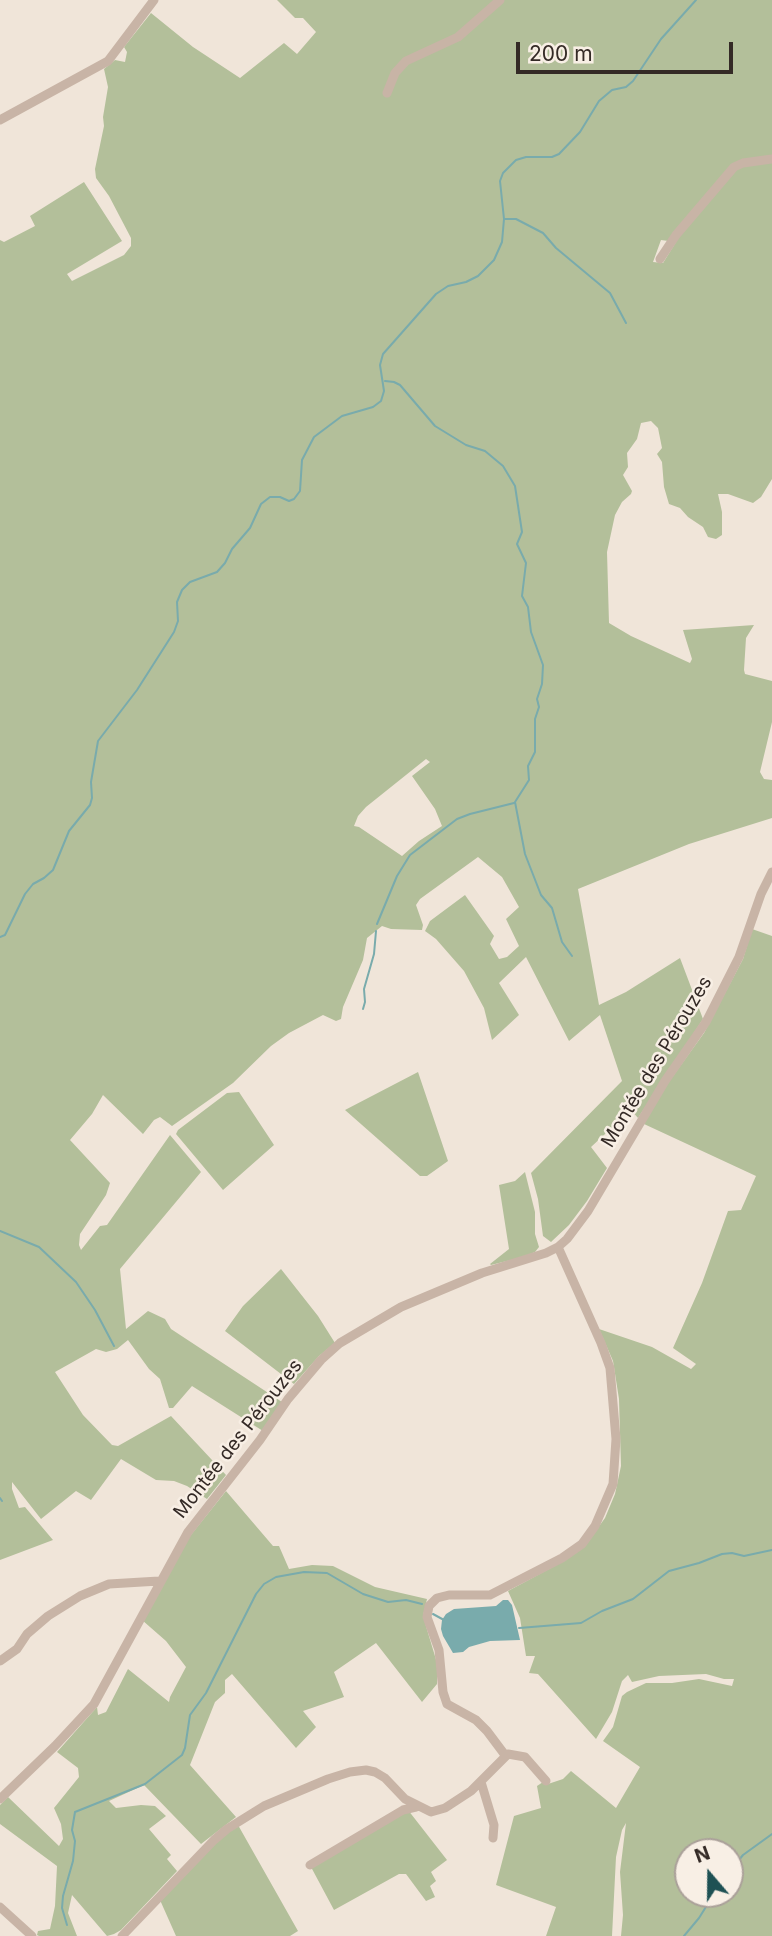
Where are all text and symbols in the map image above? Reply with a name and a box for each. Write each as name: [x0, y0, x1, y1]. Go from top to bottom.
scale bar: [520, 28, 737, 72]
text: 200 m: [529, 41, 593, 66]
street label: Montée des Pérouzes: [597, 972, 717, 1152]
street label: Montée des Pérouzes: [169, 1355, 307, 1523]
north arrow: [674, 1838, 744, 1908]
text: N: [692, 1841, 713, 1868]

